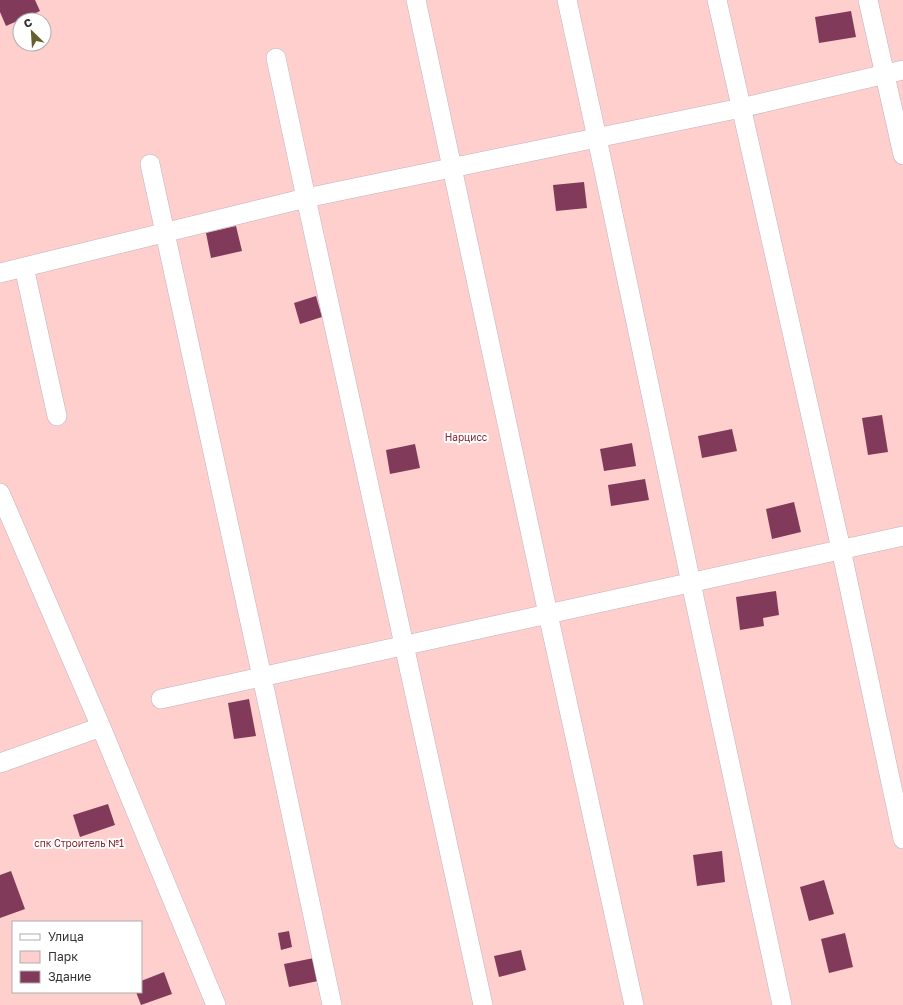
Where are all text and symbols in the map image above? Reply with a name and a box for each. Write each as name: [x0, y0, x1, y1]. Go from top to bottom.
north arrow: [12, 12, 52, 52]
text: С: [21, 15, 34, 30]
park label: Нарцисс: [445, 431, 488, 443]
park label: спк Строитель №1: [34, 837, 124, 849]
legend: [12, 921, 142, 993]
text: Улица: [48, 929, 84, 944]
text: Парк: [48, 949, 78, 964]
text: Здание: [48, 969, 91, 984]

